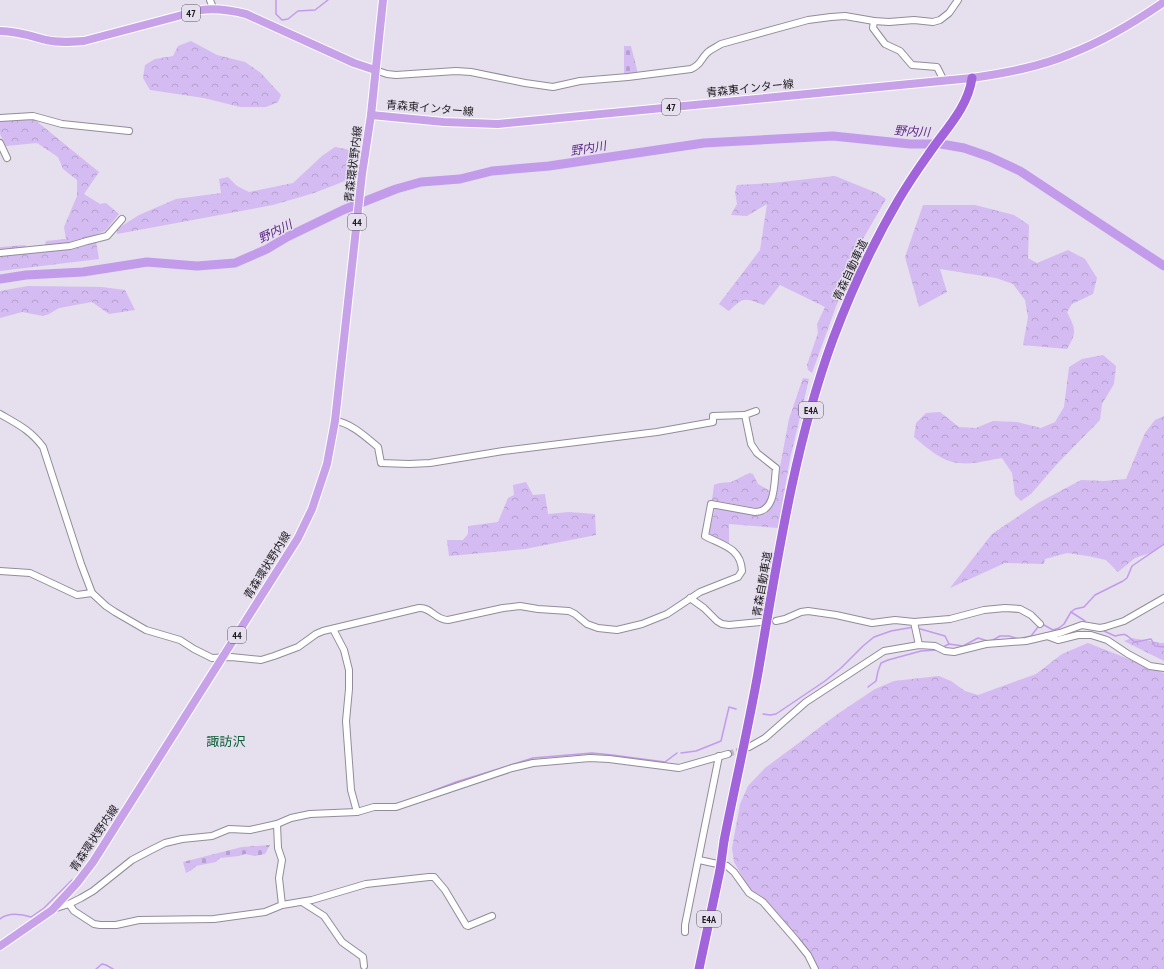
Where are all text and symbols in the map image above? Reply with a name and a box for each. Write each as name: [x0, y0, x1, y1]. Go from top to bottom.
road number: 47: [182, 5, 200, 21]
street label: 青森東インター線: [706, 76, 794, 100]
street label: 青森東インター線: [386, 97, 474, 119]
road number: 47: [662, 99, 680, 115]
water label: 野内川: [894, 123, 932, 140]
street label: 青森環状野内線: [341, 125, 365, 203]
water label: 野内川: [569, 137, 609, 158]
road number: 44: [348, 214, 366, 230]
water label: 野内川: [256, 215, 296, 246]
street label: 青森自動車道: [830, 237, 870, 303]
road number: E4A: [799, 402, 823, 418]
street label: 青森環状野内線: [241, 529, 293, 601]
street label: 青森自動車道: [749, 550, 775, 618]
road number: 44: [228, 627, 246, 643]
district label: 諏訪沢: [206, 733, 246, 750]
street label: 青森環状野内線: [67, 802, 121, 874]
road number: E4A: [697, 911, 721, 927]

